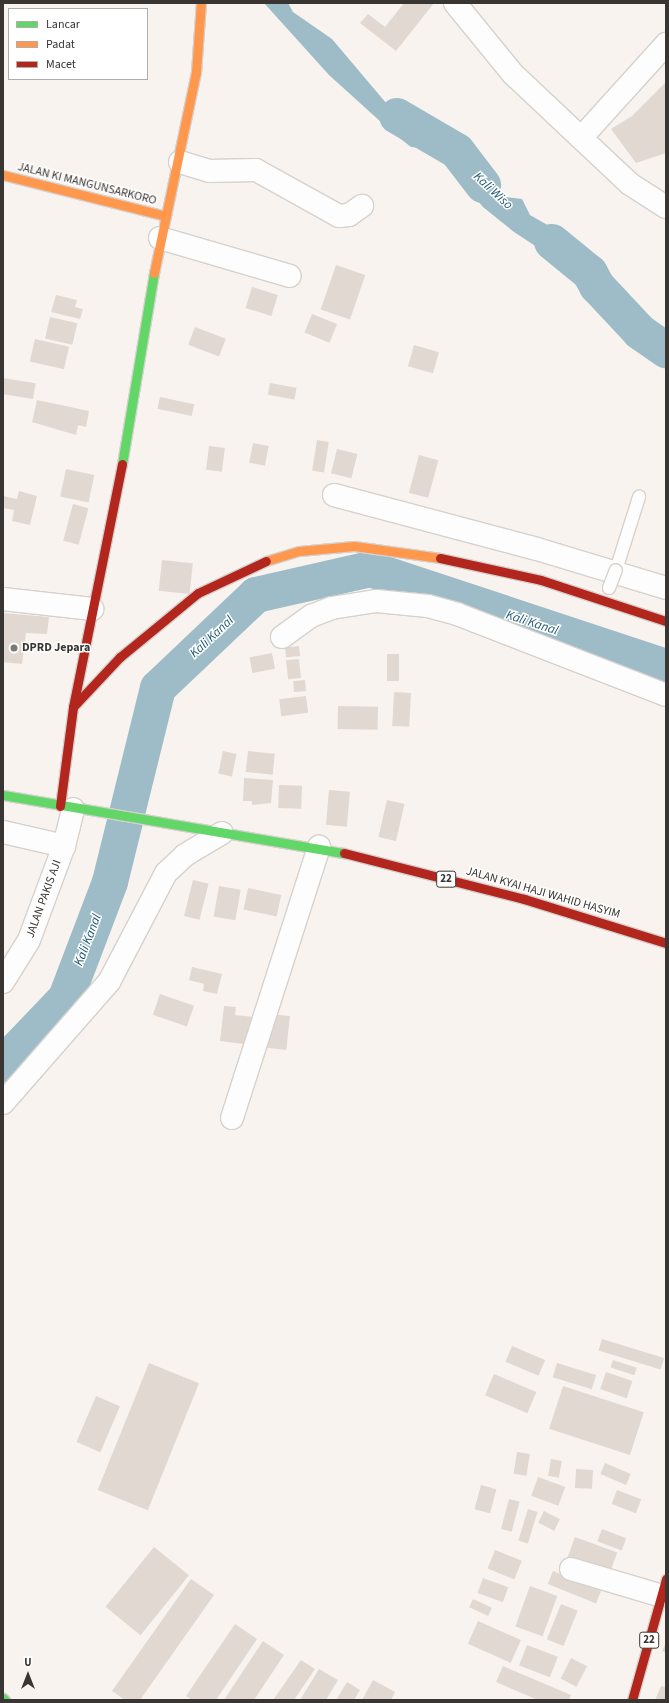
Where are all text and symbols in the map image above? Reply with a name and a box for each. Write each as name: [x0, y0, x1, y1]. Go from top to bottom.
legend: [8, 8, 148, 80]
text: Lancar: [46, 16, 80, 33]
text: Padat: [46, 36, 75, 53]
text: Macet: [46, 56, 76, 73]
street label: JALAN KI MANGUNSARKORO: [16, 160, 158, 208]
water label: Kali Wiso: [470, 169, 516, 213]
water label: Kali Kanal: [504, 607, 560, 639]
water label: Kali Kanal: [187, 613, 237, 661]
place label: DPRD Jepara: [22, 641, 90, 655]
marker: DPRD Jepara: [9, 643, 19, 653]
street label: JALAN PAKIS AJI: [23, 858, 65, 940]
street label: JALAN KYAI HAJI WAHID HASYIM: [464, 864, 622, 922]
road number: 22: [436, 870, 456, 888]
water label: Kali Kanal: [71, 912, 105, 968]
road number: 22: [639, 1631, 659, 1649]
north arrow: [8, 1655, 48, 1695]
text: U: [24, 1655, 32, 1670]

